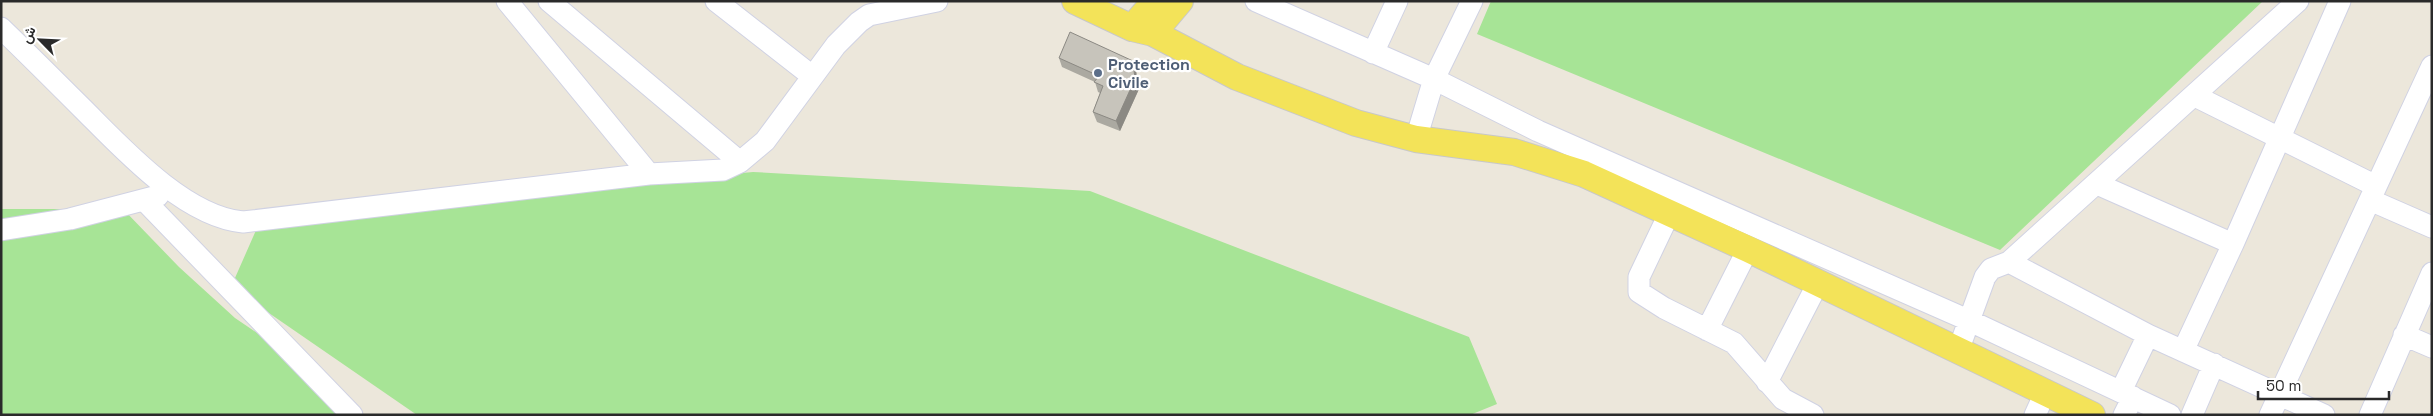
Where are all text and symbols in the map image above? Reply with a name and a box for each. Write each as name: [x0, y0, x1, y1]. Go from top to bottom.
north arrow: [15, 15, 65, 65]
text: ش: [16, 23, 40, 46]
place label: Protection Civile: [1108, 54, 1190, 93]
marker: Protection Civile: [1092, 67, 1104, 79]
scale bar: [2258, 368, 2389, 400]
text: 50 m: [2266, 376, 2301, 395]

